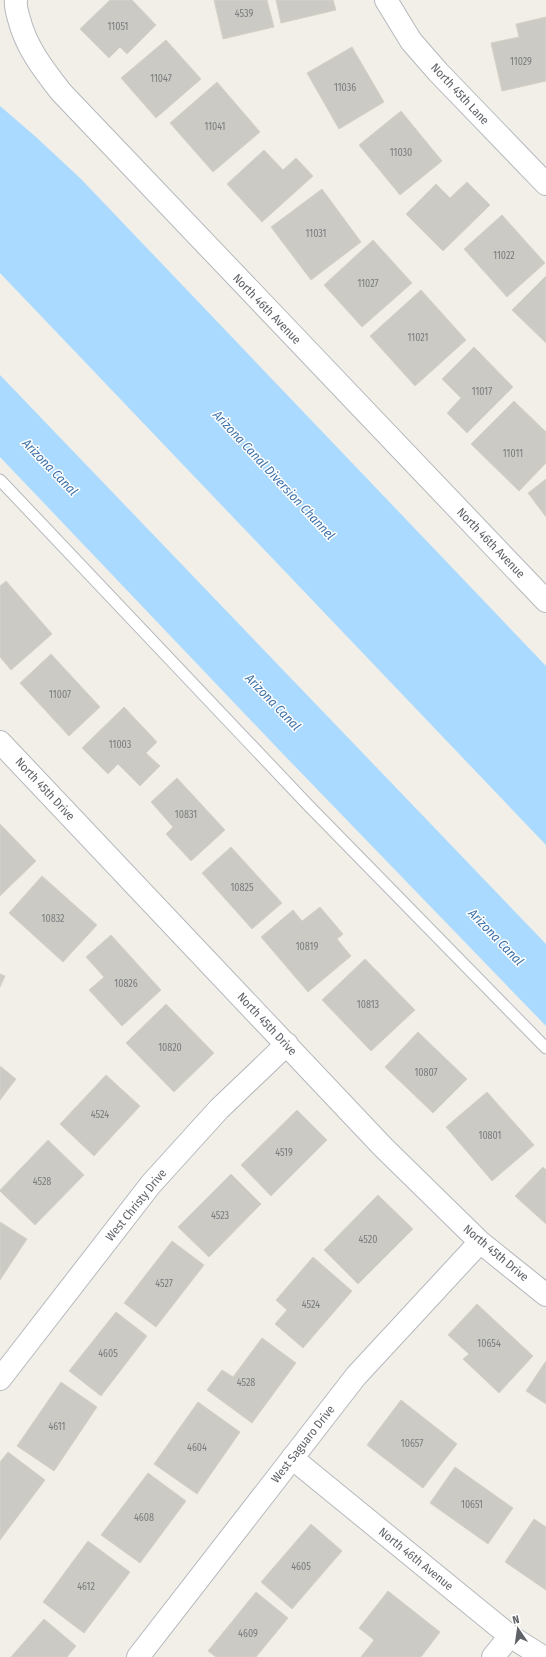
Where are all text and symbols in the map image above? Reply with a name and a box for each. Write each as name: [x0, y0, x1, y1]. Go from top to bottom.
house number: 4539: [235, 8, 253, 20]
house number: 11051: [108, 21, 128, 33]
house number: 11029: [510, 56, 532, 68]
street label: North 45th Lane: [428, 61, 492, 127]
house number: 11047: [150, 73, 172, 85]
house number: 11036: [334, 82, 356, 94]
house number: 11041: [204, 121, 226, 133]
house number: 11030: [390, 147, 412, 159]
house number: 11031: [306, 228, 326, 240]
house number: 11022: [493, 250, 515, 262]
street label: North 46th Avenue: [230, 271, 304, 347]
house number: 11027: [357, 278, 379, 290]
house number: 11021: [408, 332, 428, 344]
house number: 11017: [472, 386, 492, 398]
water label: Arizona Canal Diversion Channel: [209, 406, 338, 543]
water label: Arizona Canal: [19, 435, 81, 499]
house number: 11011: [503, 448, 523, 460]
street label: North 46th Avenue: [454, 505, 528, 581]
water label: Arizona Canal: [242, 670, 304, 734]
house number: 11007: [49, 689, 71, 701]
house number: 11003: [109, 739, 132, 751]
street label: North 45th Drive: [12, 755, 78, 823]
house number: 10831: [175, 809, 197, 821]
house number: 10825: [230, 882, 254, 894]
water label: Arizona Canal: [465, 905, 527, 969]
house number: 10832: [42, 913, 65, 925]
house number: 10819: [296, 941, 318, 953]
house number: 10826: [114, 978, 138, 990]
street label: North 45th Drive: [234, 990, 300, 1058]
house number: 10813: [357, 999, 380, 1011]
house number: 10820: [158, 1042, 182, 1054]
house number: 10807: [414, 1067, 438, 1079]
house number: 4524: [91, 1109, 109, 1121]
house number: 10801: [479, 1130, 501, 1142]
house number: 4519: [275, 1147, 293, 1159]
street label: West Christy Drive: [103, 1166, 169, 1244]
house number: 4528: [33, 1176, 51, 1188]
house number: 4523: [211, 1210, 230, 1222]
street label: North 45th Drive: [461, 1222, 531, 1284]
house number: 4520: [359, 1234, 377, 1246]
house number: 4527: [155, 1278, 173, 1290]
house number: 4524: [302, 1299, 320, 1311]
house number: 10654: [477, 1338, 501, 1350]
house number: 4605: [98, 1348, 118, 1360]
house number: 4528: [237, 1377, 255, 1389]
street label: West Saguaro Drive: [268, 1402, 338, 1486]
house number: 4611: [48, 1421, 66, 1433]
house number: 10657: [401, 1438, 423, 1450]
house number: 4604: [187, 1442, 207, 1454]
house number: 10651: [461, 1499, 483, 1511]
house number: 4608: [134, 1512, 154, 1524]
street label: North 46th Avenue: [376, 1525, 456, 1593]
house number: 4605: [291, 1561, 311, 1573]
house number: 4612: [77, 1581, 95, 1593]
north arrow: [498, 1609, 538, 1649]
text: N: [511, 1613, 521, 1627]
house number: 4609: [238, 1628, 258, 1640]

